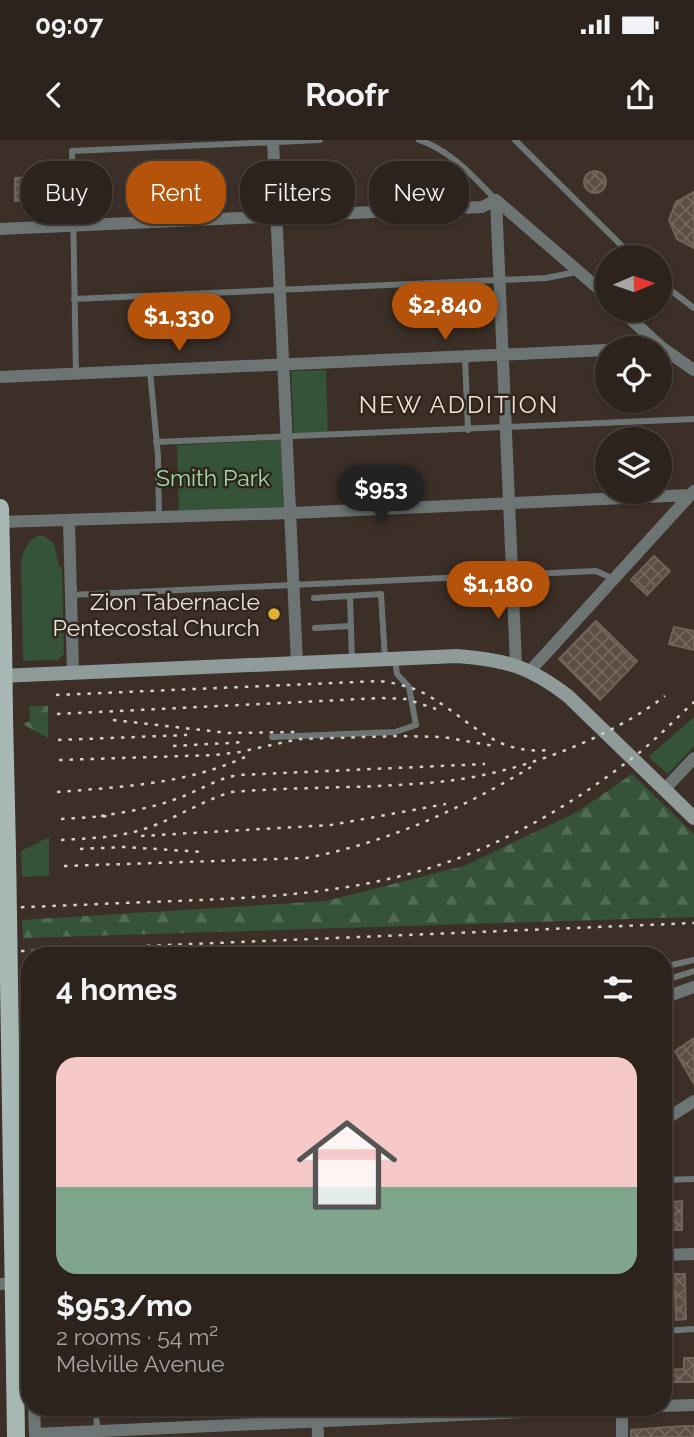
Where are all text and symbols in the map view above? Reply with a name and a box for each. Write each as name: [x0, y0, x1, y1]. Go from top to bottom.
text: 09:07: [35, 10, 103, 40]
icon: back: [35, 76, 73, 114]
text: Roofr: [305, 76, 389, 113]
icon: share: [621, 76, 659, 114]
chip: Buy: [21, 161, 112, 224]
chip: Rent: [126, 161, 226, 224]
chip: Filters: [240, 161, 355, 224]
chip: New: [369, 161, 469, 224]
north arrow: [595, 245, 672, 322]
map controls: [595, 245, 672, 504]
pin: $2,840: [388, 282, 502, 342]
text: $2,840: [408, 291, 482, 318]
pin: $1,330: [122, 294, 236, 353]
text: $1,330: [143, 302, 215, 329]
button: locate: [595, 336, 672, 413]
district label: NEW ADDITION: [359, 390, 559, 419]
button: layers: [595, 427, 672, 504]
park label: Smith Park: [156, 464, 270, 491]
pin: $953: [340, 466, 422, 525]
text: $953: [354, 474, 408, 501]
pin: $1,180: [441, 561, 555, 621]
text: $1,180: [463, 570, 533, 597]
place label: Zion Tabernacle Pentecostal Church: [53, 588, 260, 641]
marker: Zion Tabernacle Pentecostal Church: [266, 606, 282, 622]
icon: filters: [599, 970, 637, 1008]
text: 4 homes: [56, 972, 177, 1007]
icon: home: [284, 1102, 410, 1228]
text: $953/mo: [56, 1288, 192, 1323]
text: 2 rooms · 54 m²: [56, 1323, 218, 1350]
text: Melville Avenue: [56, 1350, 224, 1377]

